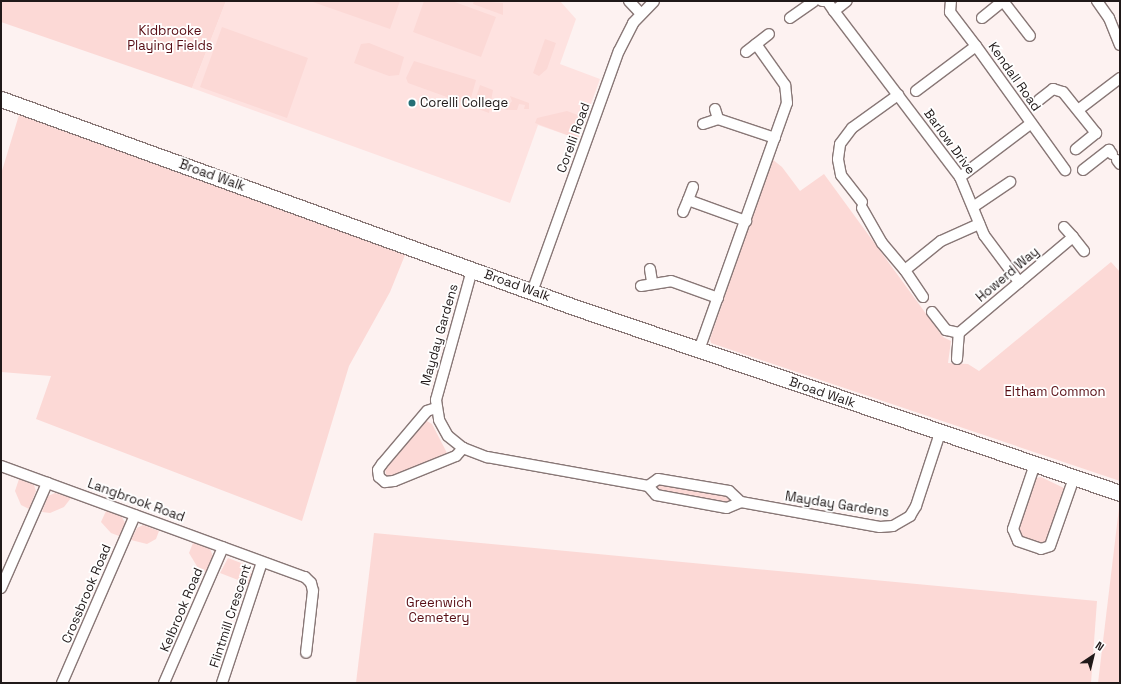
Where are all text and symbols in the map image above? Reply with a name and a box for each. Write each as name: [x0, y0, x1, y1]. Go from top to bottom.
park label: Kidbrooke Playing Fields: [127, 24, 213, 55]
street label: Kendall Road: [984, 39, 1044, 115]
place label: Corelli College: [420, 95, 508, 111]
marker: Corelli College: [407, 98, 417, 108]
street label: Corelli Road: [554, 101, 594, 175]
street label: Barlow Drive: [920, 106, 978, 178]
street label: Broad Walk: [177, 157, 247, 195]
street label: Howerd Way: [973, 244, 1043, 306]
street label: Broad Walk: [482, 267, 552, 305]
street label: Mayday Gardens: [418, 282, 462, 388]
street label: Broad Walk: [787, 374, 857, 412]
park label: Eltham Common: [1004, 384, 1106, 400]
street label: Langbrook Road: [85, 476, 187, 526]
street label: Mayday Gardens: [784, 489, 890, 521]
street label: Crossbrook Road: [59, 542, 115, 646]
street label: Flintmill Crescent: [207, 562, 255, 670]
street label: Kelbrook Road: [157, 566, 207, 654]
park label: Greenwich Cemetery: [406, 596, 472, 627]
north arrow: [1073, 636, 1113, 676]
text: N: [1093, 638, 1107, 654]

